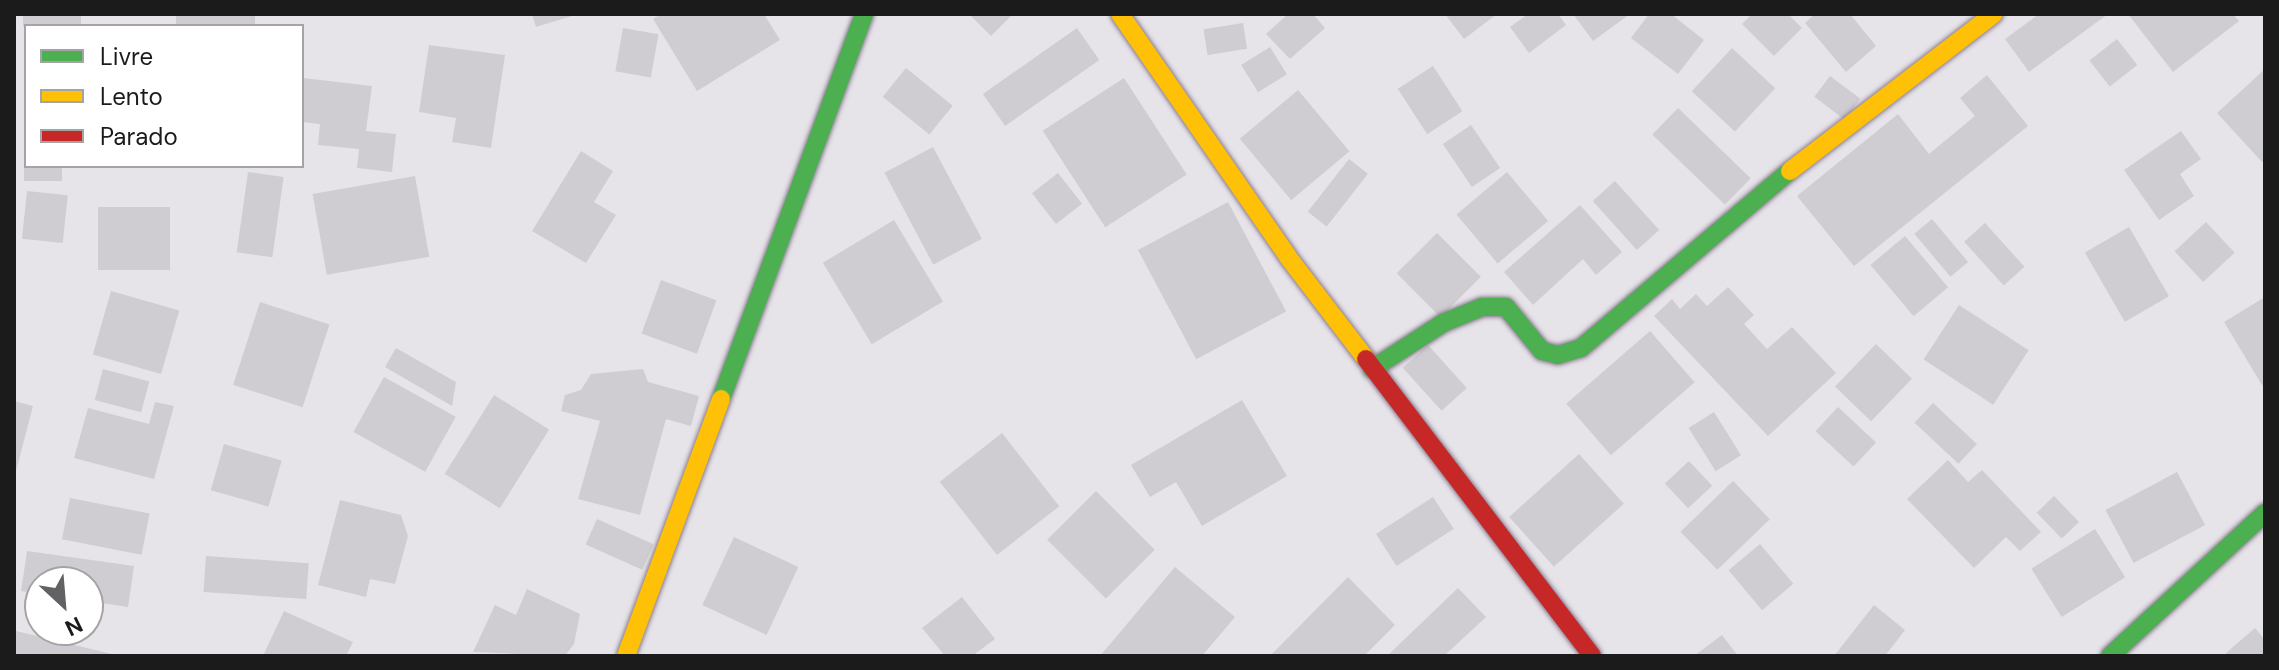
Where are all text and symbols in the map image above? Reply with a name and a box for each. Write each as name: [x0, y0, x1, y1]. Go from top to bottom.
legend: [24, 24, 304, 168]
text: Livre: [100, 41, 153, 72]
text: Lento: [100, 81, 163, 112]
text: Parado: [100, 121, 178, 152]
north arrow: [24, 566, 104, 646]
text: N: [60, 610, 87, 643]

